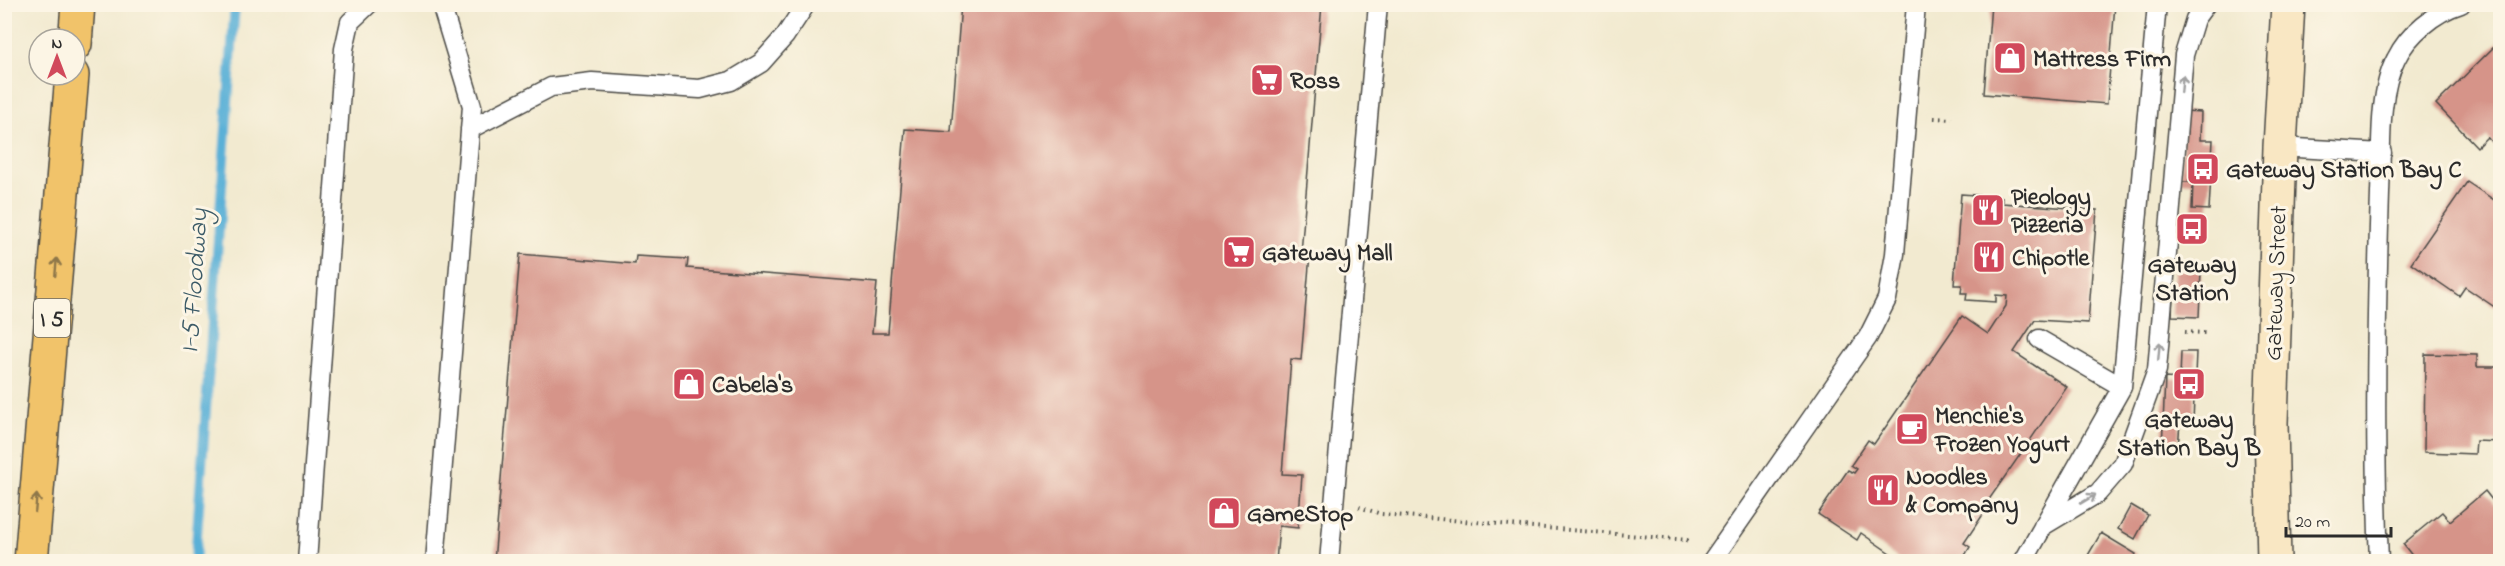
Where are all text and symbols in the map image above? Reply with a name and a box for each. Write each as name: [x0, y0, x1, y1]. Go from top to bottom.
north arrow: [27, 27, 87, 87]
text: N: [52, 32, 63, 56]
shop icon: Mattress Firm: [1992, 40, 2028, 76]
place label: Mattress Firm: [2033, 43, 2172, 78]
supermarket icon: Ross: [1249, 62, 1285, 98]
place label: Ross: [1290, 65, 1340, 100]
one-way arrow: [2177, 74, 2188, 94]
bus stop icon: Gateway Station Bay C: [2185, 151, 2221, 187]
place label: Gateway Station Bay C: [2226, 154, 2462, 190]
place label: Pieology Pizzeria: [2011, 181, 2091, 244]
restaurant icon: Pieology Pizzeria: [1970, 192, 2006, 228]
street label: Gateway Street: [2257, 205, 2299, 361]
water label: I-5 Floodway: [172, 207, 220, 355]
bus stop icon: Gateway Station: [2174, 211, 2210, 247]
supermarket icon: Gateway Mall: [1221, 234, 1257, 270]
place label: Gateway Mall: [1262, 237, 1392, 273]
restaurant icon: Chipotle: [1971, 239, 2007, 275]
place label: Chipotle: [2012, 242, 2091, 277]
place label: Gateway Station: [2148, 249, 2236, 312]
one-way arrow: [51, 258, 62, 278]
road number: I 5: [34, 299, 70, 337]
one-way arrow: [2154, 341, 2165, 361]
shop icon: Cabela's: [671, 366, 707, 402]
bus stop icon: Gateway Station Bay B: [2171, 366, 2207, 402]
place label: Cabela's: [712, 369, 793, 404]
place label: Menchie's Frozen Yogurt: [1934, 400, 2071, 464]
place label: Gateway Station Bay B: [2117, 404, 2261, 468]
cafe icon: Menchie's Frozen Yogurt: [1894, 411, 1930, 447]
place label: Noodles & Company: [1905, 461, 2018, 525]
restaurant icon: Noodles & Company: [1865, 472, 1901, 508]
one-way arrow: [2079, 493, 2096, 505]
one-way arrow: [31, 494, 42, 514]
shop icon: GameStop: [1206, 495, 1242, 531]
place label: GameStop: [1247, 498, 1353, 533]
scale bar: [2286, 500, 2391, 538]
text: 20 m: [2295, 510, 2330, 536]

